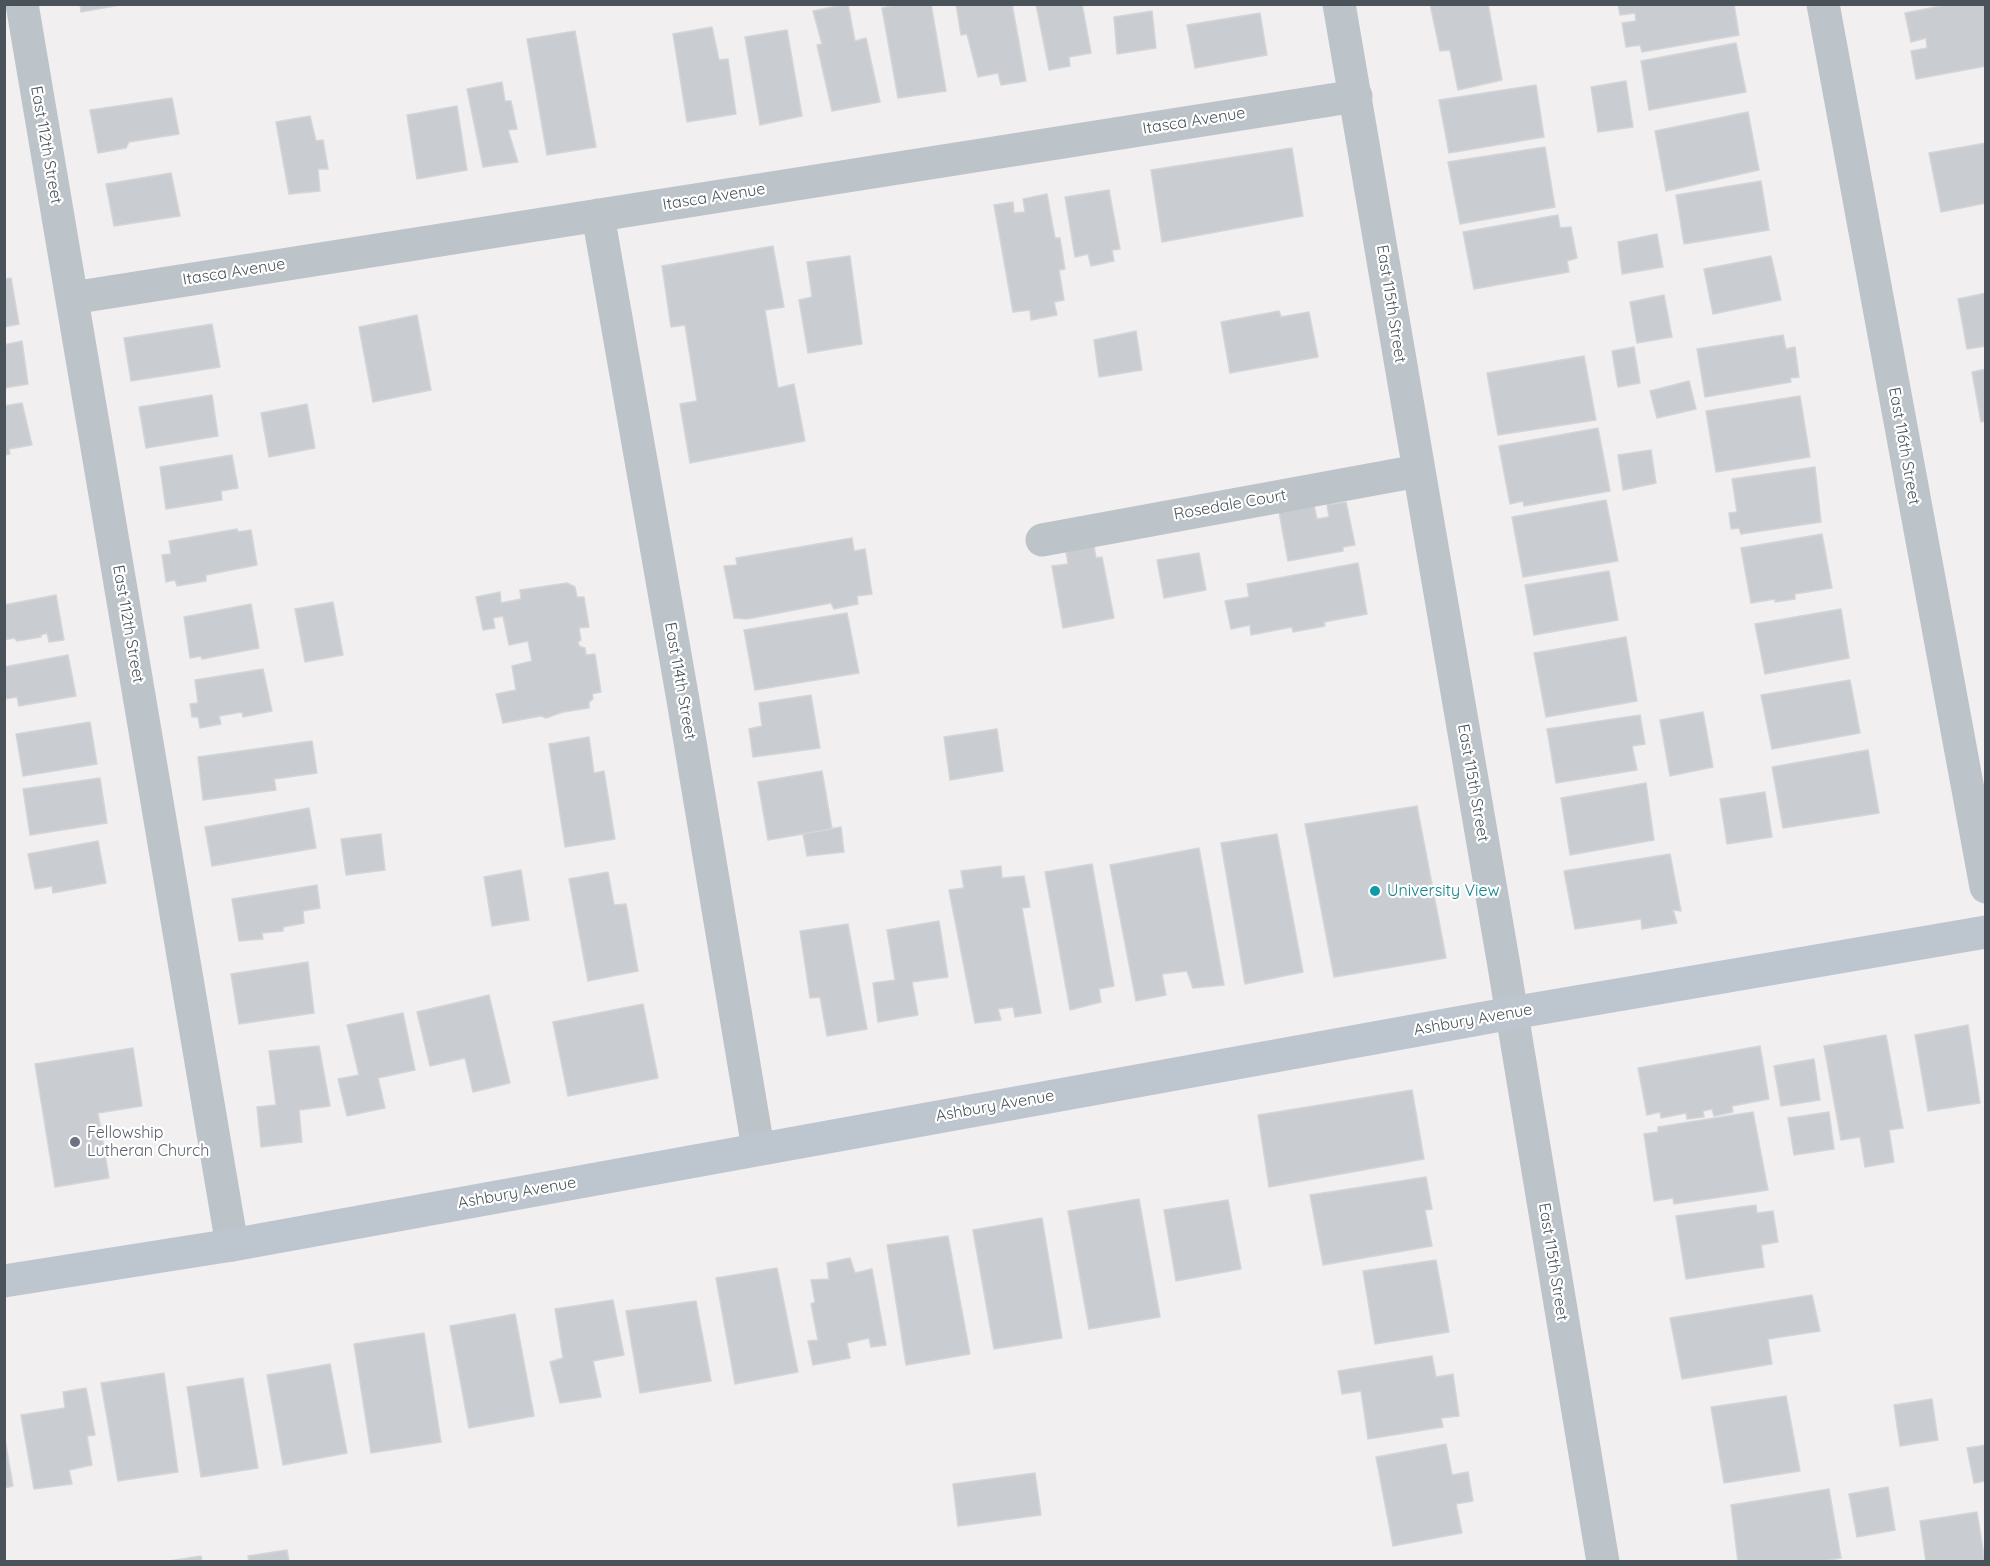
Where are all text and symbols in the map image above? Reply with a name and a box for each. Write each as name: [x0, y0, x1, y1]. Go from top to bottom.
street label: East 112th Street: [26, 85, 66, 205]
street label: Itasca Avenue: [1141, 103, 1247, 139]
street label: Itasca Avenue: [661, 179, 767, 215]
street label: East 115th Street: [1372, 244, 1410, 364]
street label: Itasca Avenue: [181, 254, 287, 290]
street label: East 116th Street: [1884, 386, 1924, 506]
street label: Rosedale Court: [1172, 486, 1288, 524]
street label: East 112th Street: [108, 564, 148, 684]
street label: East 114th Street: [660, 621, 700, 741]
street label: East 115th Street: [1453, 723, 1493, 843]
place label: University View: [1387, 881, 1500, 901]
marker: University View: [1368, 884, 1382, 898]
street label: Ashbury Avenue: [1412, 1000, 1534, 1040]
street label: Ashbury Avenue: [934, 1086, 1056, 1126]
place label: Fellowship Lutheran Church: [87, 1123, 209, 1161]
marker: Fellowship Lutheran Church: [68, 1135, 82, 1149]
street label: Ashbury Avenue: [456, 1173, 578, 1213]
street label: East 115th Street: [1534, 1202, 1572, 1322]

